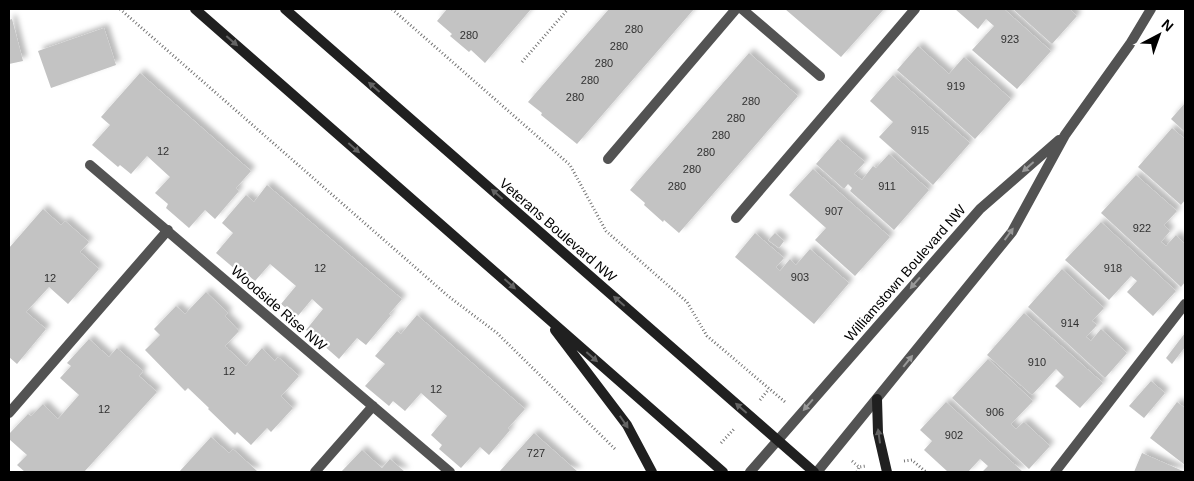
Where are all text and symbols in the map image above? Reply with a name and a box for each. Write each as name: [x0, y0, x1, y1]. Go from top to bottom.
north arrow: [1134, 10, 1184, 60]
text: N: [1158, 16, 1177, 35]
house number: 280: [625, 23, 643, 35]
house number: 280: [460, 29, 478, 41]
house number: 923: [1001, 33, 1019, 45]
one-way arrow: [225, 35, 237, 47]
house number: 280: [610, 40, 628, 52]
house number: 280: [595, 57, 613, 69]
house number: 280: [581, 74, 599, 86]
house number: 919: [947, 80, 965, 92]
one-way arrow: [368, 82, 381, 93]
house number: 280: [566, 91, 584, 103]
house number: 280: [742, 95, 760, 107]
house number: 280: [727, 112, 745, 124]
house number: 915: [911, 124, 929, 136]
house number: 280: [712, 129, 730, 141]
one-way arrow: [348, 142, 361, 153]
house number: 12: [157, 145, 169, 157]
house number: 280: [697, 146, 715, 158]
one-way arrow: [1022, 161, 1035, 172]
house number: 280: [683, 163, 701, 175]
street label: Veterans Boulevard NW: [496, 175, 620, 286]
house number: 280: [668, 180, 686, 192]
house number: 911: [878, 180, 896, 192]
one-way arrow: [490, 189, 503, 200]
street label: Williamstown Boulevard NW: [841, 201, 969, 345]
house number: 907: [825, 205, 843, 217]
house number: 922: [1133, 222, 1151, 234]
one-way arrow: [1004, 227, 1014, 241]
street label: Woodside Rise NW: [228, 262, 331, 354]
house number: 12: [314, 262, 326, 274]
house number: 918: [1104, 262, 1122, 274]
house number: 903: [791, 271, 809, 283]
house number: 12: [44, 272, 56, 284]
one-way arrow: [909, 276, 921, 288]
one-way arrow: [503, 278, 515, 290]
one-way arrow: [613, 296, 626, 307]
house number: 914: [1061, 317, 1079, 329]
one-way arrow: [586, 351, 598, 363]
one-way arrow: [902, 355, 913, 368]
house number: 910: [1028, 356, 1046, 368]
house number: 12: [223, 365, 235, 377]
house number: 12: [430, 383, 442, 395]
one-way arrow: [803, 399, 814, 412]
house number: 12: [98, 403, 110, 415]
one-way arrow: [735, 403, 748, 414]
house number: 906: [986, 406, 1004, 418]
one-way arrow: [619, 415, 629, 429]
one-way arrow: [875, 428, 883, 444]
house number: 902: [945, 429, 963, 441]
house number: 727: [527, 447, 545, 459]

